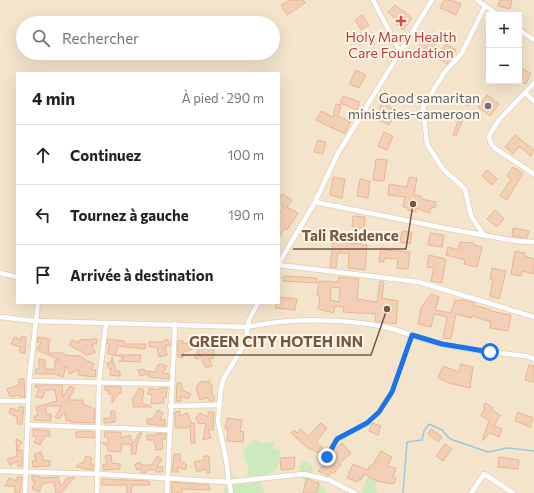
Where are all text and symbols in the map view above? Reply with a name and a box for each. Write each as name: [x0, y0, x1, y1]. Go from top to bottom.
map controls: [486, 12, 522, 84]
button: +: [486, 12, 522, 48]
marker: Holy Mary Health Care Foundation: [395, 15, 407, 27]
search box: [16, 16, 280, 60]
icon: search: [30, 27, 52, 49]
place label: Holy Mary Health Care Foundation: [346, 28, 456, 61]
text: Rechercher: [62, 29, 139, 47]
button: −: [486, 48, 522, 84]
text: 4 min: [32, 88, 75, 109]
place label: Good samaritan ministries-cameroon: [348, 89, 480, 122]
text: À pied · 290 m: [182, 90, 264, 106]
marker: Good samaritan ministries-cameroon: [483, 101, 493, 111]
icon: ahead: [32, 144, 54, 166]
text: Continuez: [70, 146, 141, 164]
text: 100 m: [228, 147, 264, 163]
icon: left: [32, 204, 54, 226]
text: Tournez à gauche: [70, 206, 189, 224]
text: 190 m: [228, 207, 264, 223]
callout: Tali Residence: [293, 222, 406, 249]
text: Tali Residence: [301, 226, 399, 244]
icon: arrive: [32, 264, 54, 286]
text: Arrivée à destination: [70, 266, 213, 284]
callout: GREEN CITY HOTEH INN: [181, 328, 371, 355]
text: GREEN CITY HOTEH INN: [189, 332, 363, 350]
route start: [481, 343, 499, 361]
route end: [318, 448, 336, 466]

